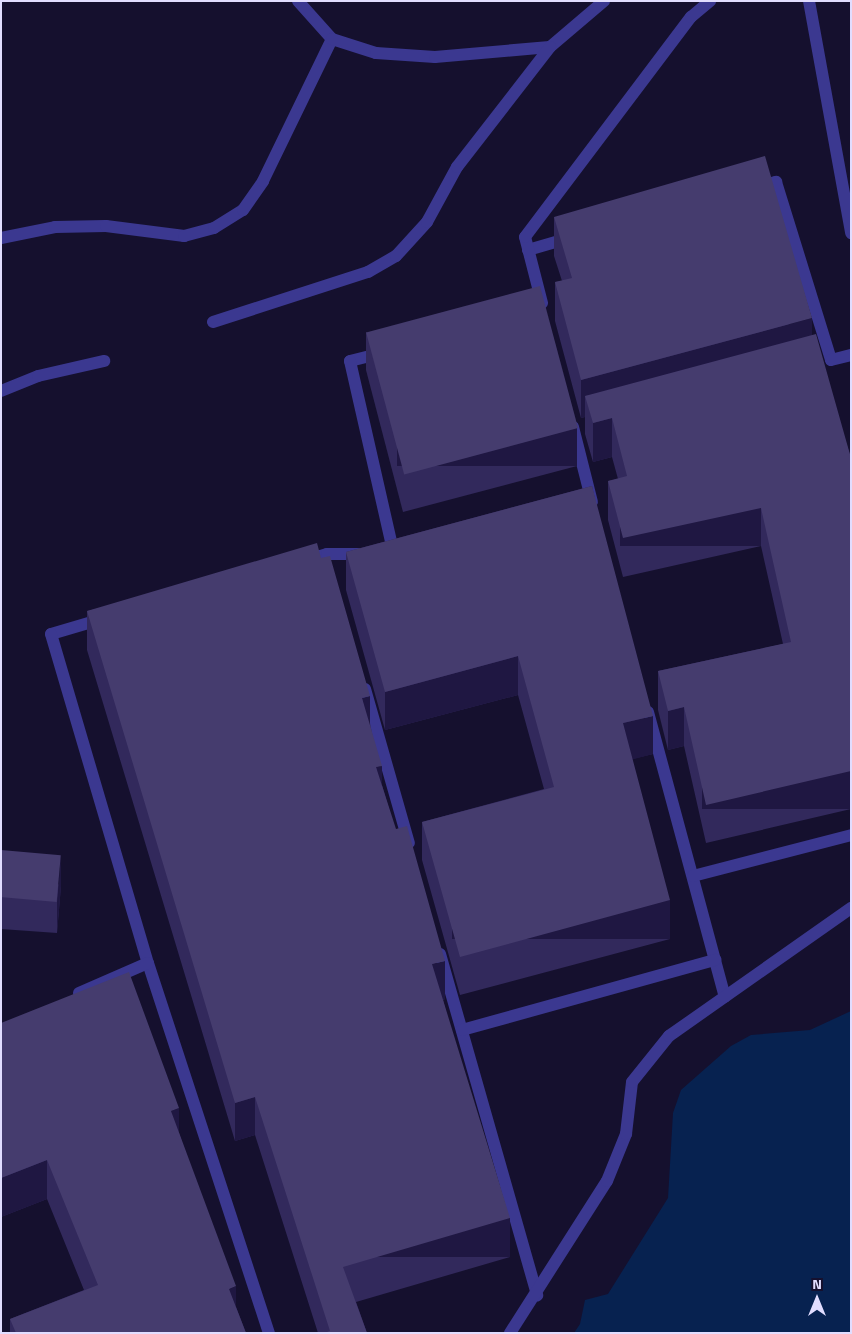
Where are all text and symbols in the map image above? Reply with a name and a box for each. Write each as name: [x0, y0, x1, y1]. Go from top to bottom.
text: N: [812, 1273, 822, 1294]
north arrow: [792, 1274, 842, 1324]

